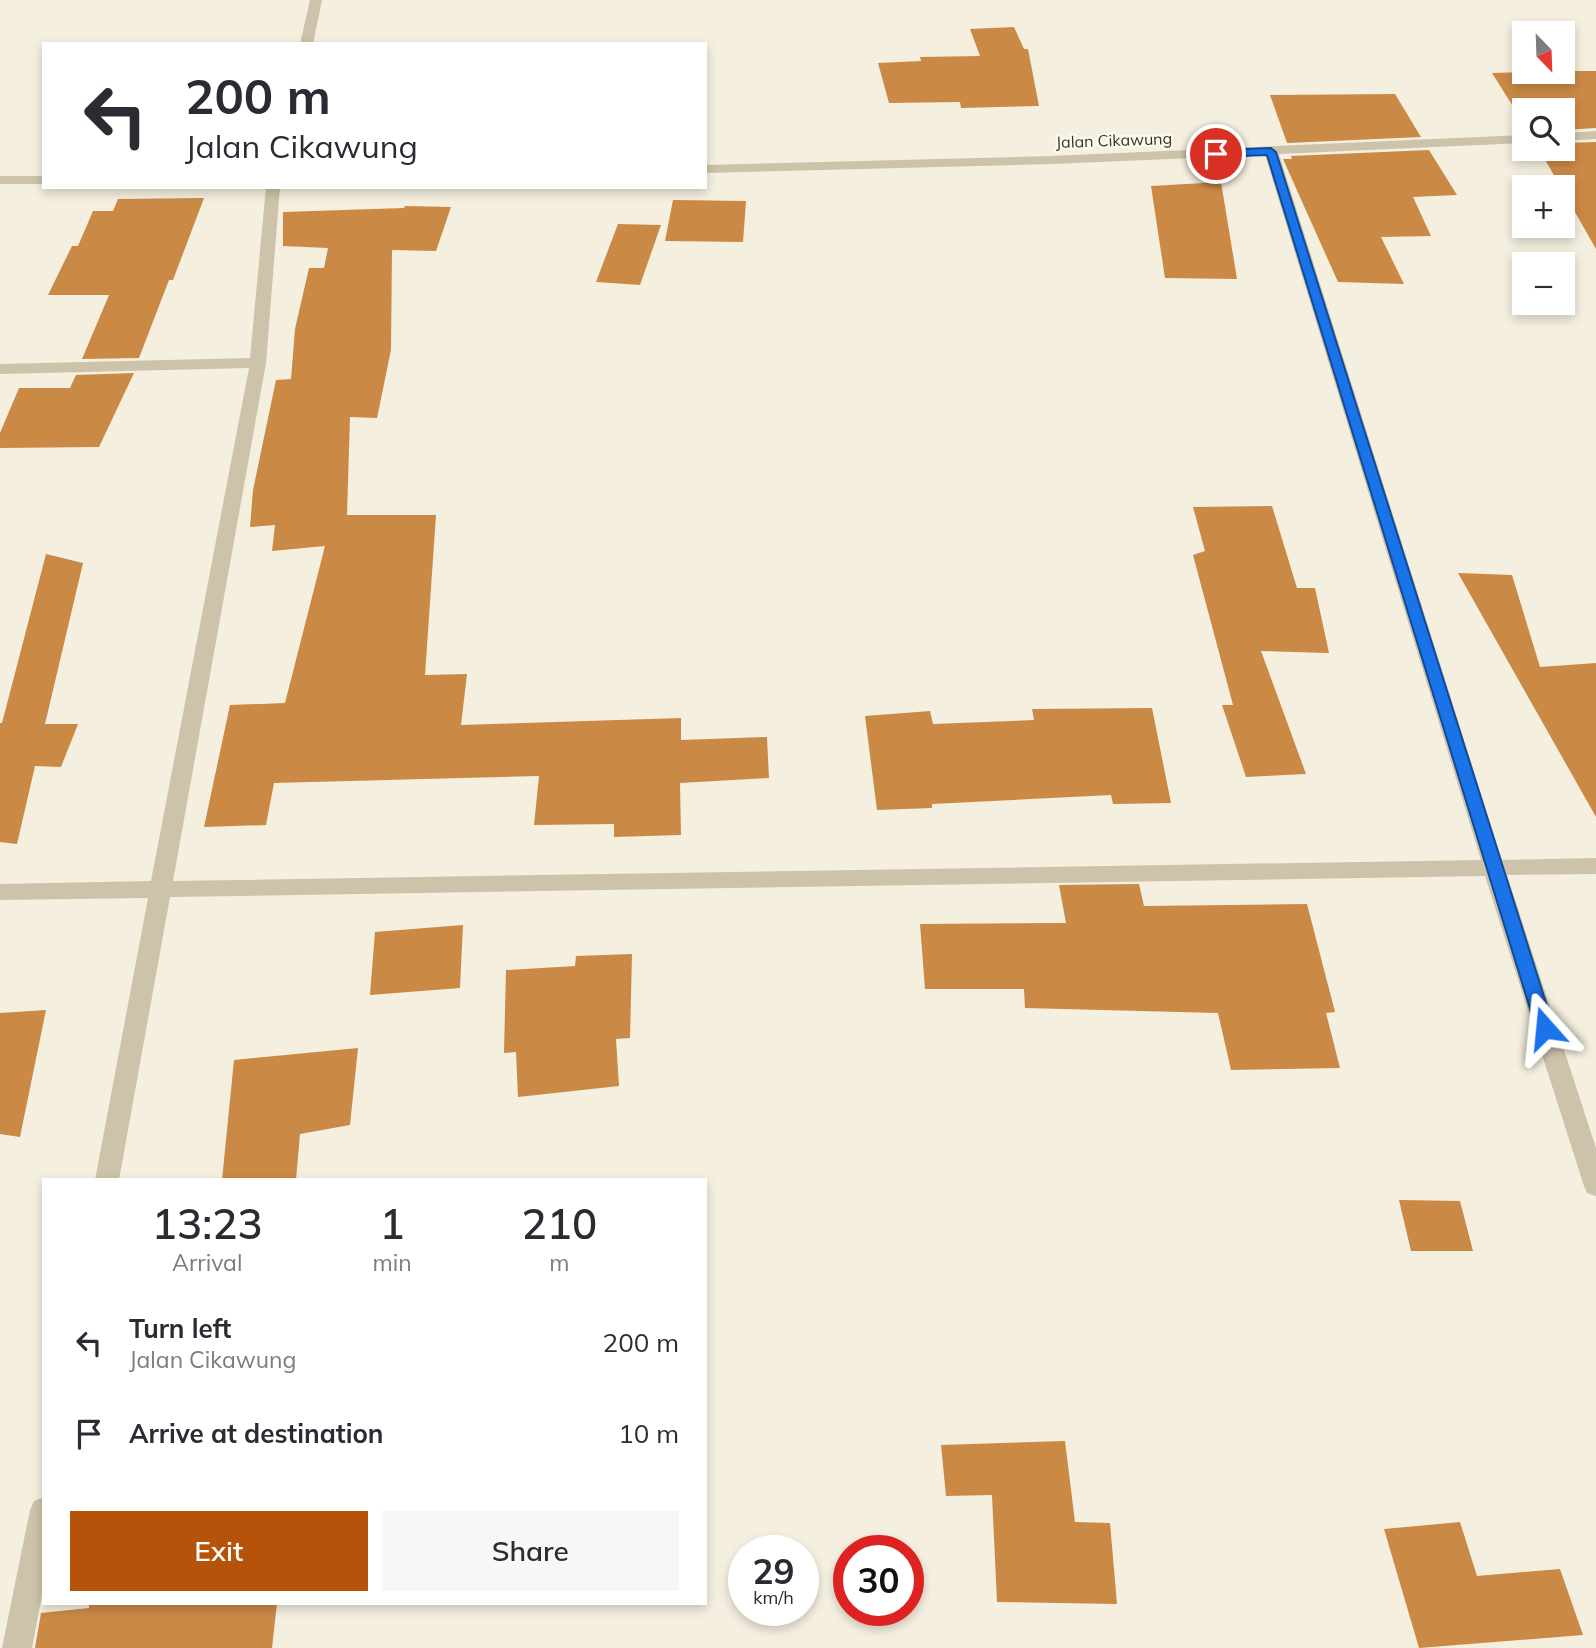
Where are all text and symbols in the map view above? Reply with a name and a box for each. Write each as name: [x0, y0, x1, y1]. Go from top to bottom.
north arrow: [1512, 21, 1575, 84]
map controls: [1512, 21, 1575, 315]
text: 200 m: [185, 65, 331, 126]
icon: left: [70, 70, 161, 161]
button: search: [1512, 98, 1575, 161]
pin: [1186, 124, 1246, 184]
text: Jalan Cikawung: [185, 126, 418, 166]
street label: Jalan Cikawung: [1055, 128, 1173, 152]
icon: arrive: [1197, 135, 1235, 173]
button: +: [1512, 175, 1575, 238]
button: −: [1512, 252, 1575, 315]
position arrow: [1508, 991, 1582, 1065]
text: 13:23: [152, 1197, 263, 1250]
text: 1: [379, 1197, 405, 1250]
text: 210: [522, 1197, 597, 1250]
text: Arrival: [172, 1248, 242, 1277]
text: min: [372, 1248, 412, 1277]
text: m: [549, 1248, 569, 1277]
text: Turn left: [129, 1312, 231, 1345]
icon: left: [70, 1324, 108, 1362]
text: 200 m: [603, 1326, 679, 1359]
text: Jalan Cikawung: [129, 1345, 296, 1374]
icon: arrive: [70, 1415, 108, 1453]
text: Arrive at destination: [129, 1417, 384, 1450]
text: 10 m: [618, 1417, 679, 1450]
button: Exit: [70, 1511, 368, 1591]
button: Share: [382, 1511, 679, 1591]
speed limit sign: 30: [833, 1535, 924, 1626]
text: 29: [752, 1549, 795, 1593]
text: km/h: [753, 1586, 794, 1609]

